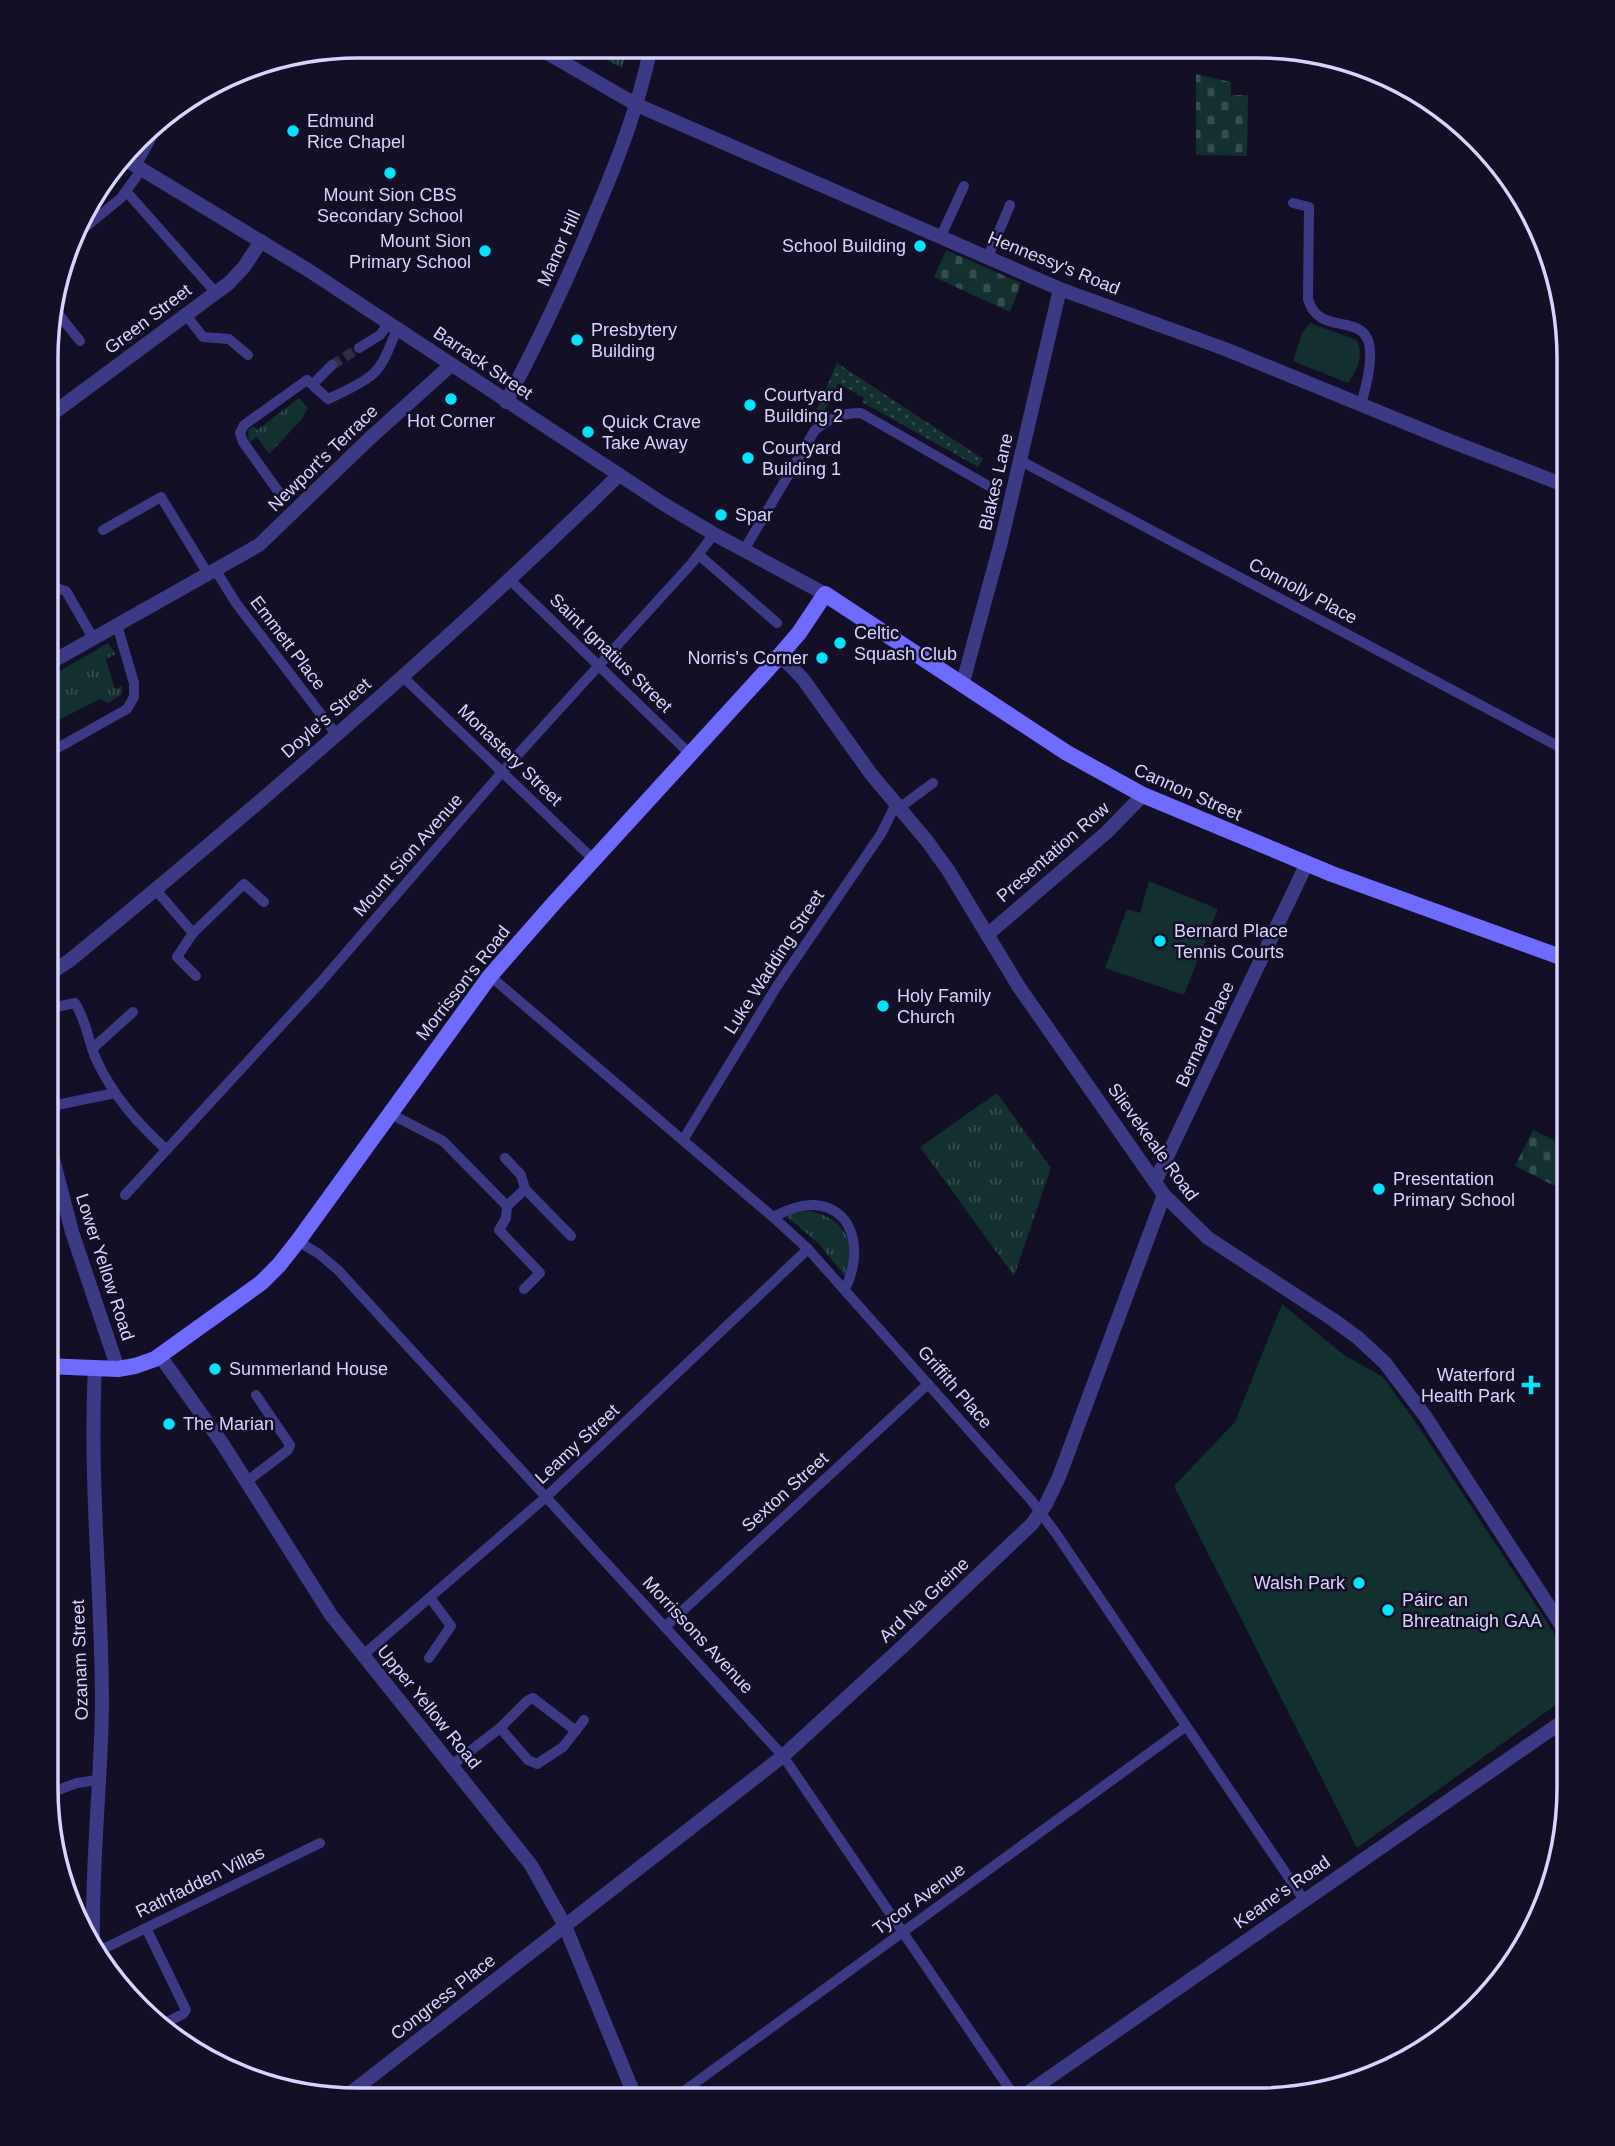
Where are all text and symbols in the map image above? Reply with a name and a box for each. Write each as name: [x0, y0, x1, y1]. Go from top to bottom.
place label: Edmund Rice Chapel: [307, 111, 405, 152]
marker: Edmund Rice Chapel: [285, 123, 301, 139]
marker: Mount Sion CBS Secondary School: [382, 165, 398, 181]
place label: Mount Sion CBS Secondary School: [317, 185, 463, 226]
street label: Manor Hill: [533, 207, 585, 289]
street label: Hennessy's Road: [985, 227, 1123, 299]
place label: Mount Sion Primary School: [349, 231, 471, 272]
place label: School Building: [782, 236, 906, 256]
marker: School Building: [912, 238, 928, 254]
marker: Mount Sion Primary School: [477, 243, 493, 259]
street label: Green Street: [101, 280, 195, 358]
place label: Presbytery Building: [591, 320, 677, 361]
street label: Barrack Street: [430, 323, 536, 403]
marker: Presbytery Building: [569, 332, 585, 348]
place label: Courtyard Building 2: [764, 385, 843, 426]
marker: Hot Corner: [443, 391, 459, 407]
marker: Courtyard Building 2: [742, 397, 758, 413]
street label: Newport's Terrace: [264, 401, 382, 515]
place label: Hot Corner: [407, 411, 495, 431]
place label: Quick Crave Take Away: [602, 412, 701, 453]
marker: Quick Crave Take Away: [580, 424, 596, 440]
street label: Blakes Lane: [975, 431, 1017, 533]
place label: Courtyard Building 1: [762, 438, 841, 479]
marker: Courtyard Building 1: [740, 450, 756, 466]
place label: Spar: [735, 505, 773, 525]
marker: Spar: [713, 507, 729, 523]
street label: Connolly Place: [1245, 554, 1361, 628]
street label: Saint Ignatius Street: [546, 590, 676, 716]
street label: Emmett Place: [246, 592, 330, 694]
place label: Celtic Squash Club: [854, 623, 957, 664]
marker: Celtic Squash Club: [832, 635, 848, 651]
place label: Norris's Corner: [688, 648, 808, 668]
marker: Norris's Corner: [814, 650, 830, 666]
street label: Doyle's Street: [277, 674, 375, 762]
street label: Monastery Street: [454, 700, 566, 810]
street label: Cannon Street: [1131, 759, 1245, 825]
street label: Mount Sion Avenue: [349, 790, 467, 920]
street label: Presentation Row: [993, 797, 1114, 906]
street label: Luke Wadding Street: [720, 886, 828, 1038]
place label: Bernard Place Tennis Courts: [1174, 921, 1288, 962]
street label: Morrisson's Road: [412, 922, 514, 1044]
marker: Bernard Place Tennis Courts: [1152, 933, 1168, 949]
street label: Bernard Place: [1172, 978, 1238, 1090]
place label: Holy Family Church: [897, 986, 991, 1027]
marker: Holy Family Church: [875, 998, 891, 1014]
street label: Slievekeale Road: [1104, 1079, 1202, 1205]
place label: Presentation Primary School: [1393, 1169, 1515, 1210]
marker: Presentation Primary School: [1371, 1181, 1387, 1197]
street label: Lower Yellow Road: [72, 1191, 138, 1343]
street label: Griffith Place: [914, 1342, 996, 1432]
place label: Summerland House: [229, 1359, 388, 1379]
marker: Summerland House: [207, 1361, 223, 1377]
place label: Waterford Health Park: [1421, 1365, 1516, 1406]
marker: Waterford Health Park: [1521, 1375, 1541, 1395]
street label: Leamy Street: [531, 1400, 623, 1488]
place label: The Marian: [183, 1414, 274, 1434]
marker: The Marian: [161, 1416, 177, 1432]
street label: Sexton Street: [738, 1448, 832, 1536]
street label: Ard Na Greine: [875, 1553, 973, 1647]
street label: Morrissons Avenue: [639, 1572, 757, 1698]
place label: Walsh Park: [1254, 1573, 1346, 1593]
marker: Walsh Park: [1351, 1575, 1367, 1591]
place label: Páirc an Bhreatnaigh GAA: [1402, 1590, 1542, 1631]
street label: Ozanam Street: [68, 1599, 92, 1721]
marker: Páirc an Bhreatnaigh GAA: [1380, 1602, 1396, 1618]
street label: Upper Yellow Road: [373, 1641, 485, 1773]
street label: Rathfadden Villas: [132, 1842, 268, 1922]
street label: Keane's Road: [1230, 1852, 1334, 1932]
street label: Tycor Avenue: [869, 1859, 969, 1939]
street label: Congress Place: [387, 1950, 499, 2044]

